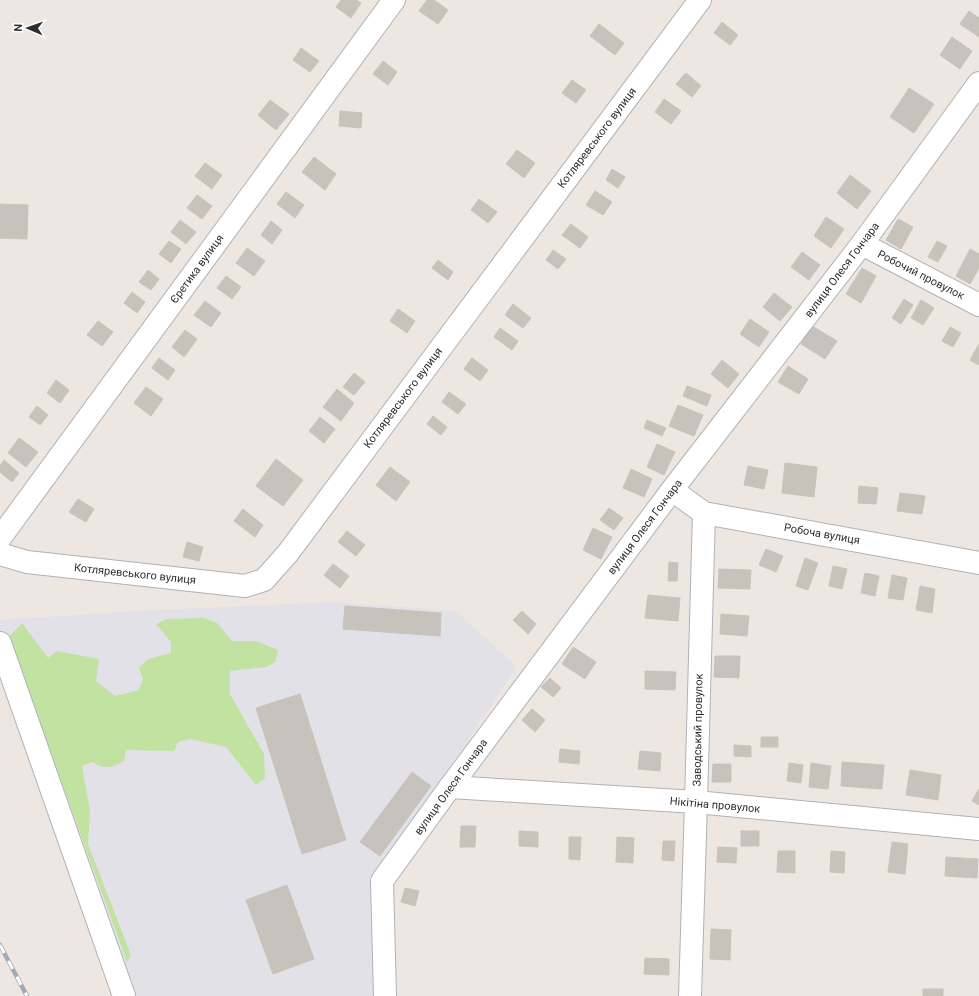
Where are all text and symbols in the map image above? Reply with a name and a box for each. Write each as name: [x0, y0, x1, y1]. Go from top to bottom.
north arrow: [8, 8, 48, 48]
text: N: [12, 23, 25, 32]
street label: Котляревського вулиця: [555, 85, 639, 191]
street label: вулиця Олеся Гончара: [802, 220, 882, 320]
street label: Єретика вулиця: [168, 232, 226, 306]
street label: Робочий провулок: [875, 248, 967, 302]
street label: Котляревського вулиця: [361, 345, 445, 451]
street label: вулиця Олеся Гончара: [605, 477, 685, 577]
street label: Робоча вулиця: [783, 521, 861, 547]
street label: Котляревського вулиця: [73, 561, 197, 587]
street label: Заводський провулок: [691, 673, 705, 787]
street label: вулиця Олеся Гончара: [412, 736, 490, 838]
street label: Нікітіна провулок: [669, 795, 761, 815]

